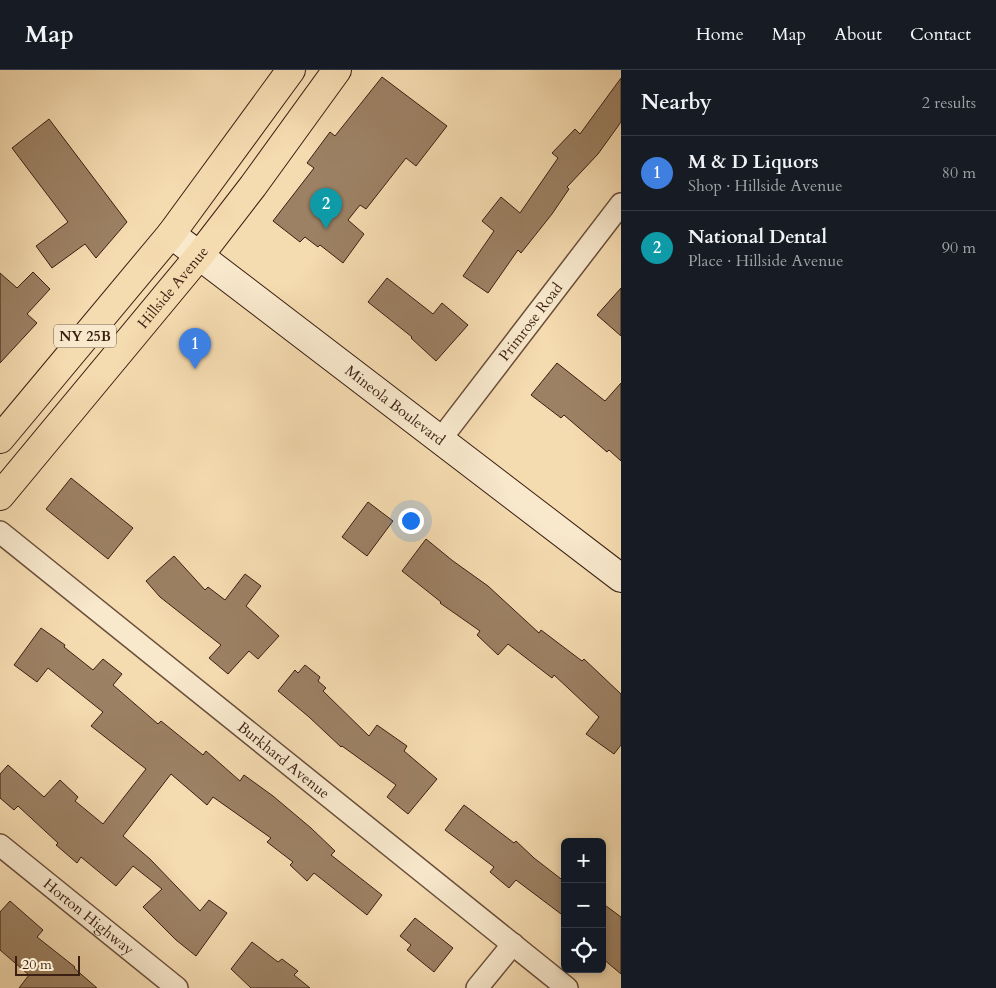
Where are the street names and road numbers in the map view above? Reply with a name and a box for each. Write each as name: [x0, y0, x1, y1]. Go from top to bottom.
street label: Hillside Avenue: [133, 242, 213, 333]
street label: Primrose Road: [494, 278, 567, 365]
road number: NY 25B: [54, 325, 116, 348]
street label: Mineola Boulevard: [341, 361, 449, 450]
street label: Burkhard Avenue: [233, 717, 334, 803]
street label: Horton Highway: [39, 874, 138, 959]

